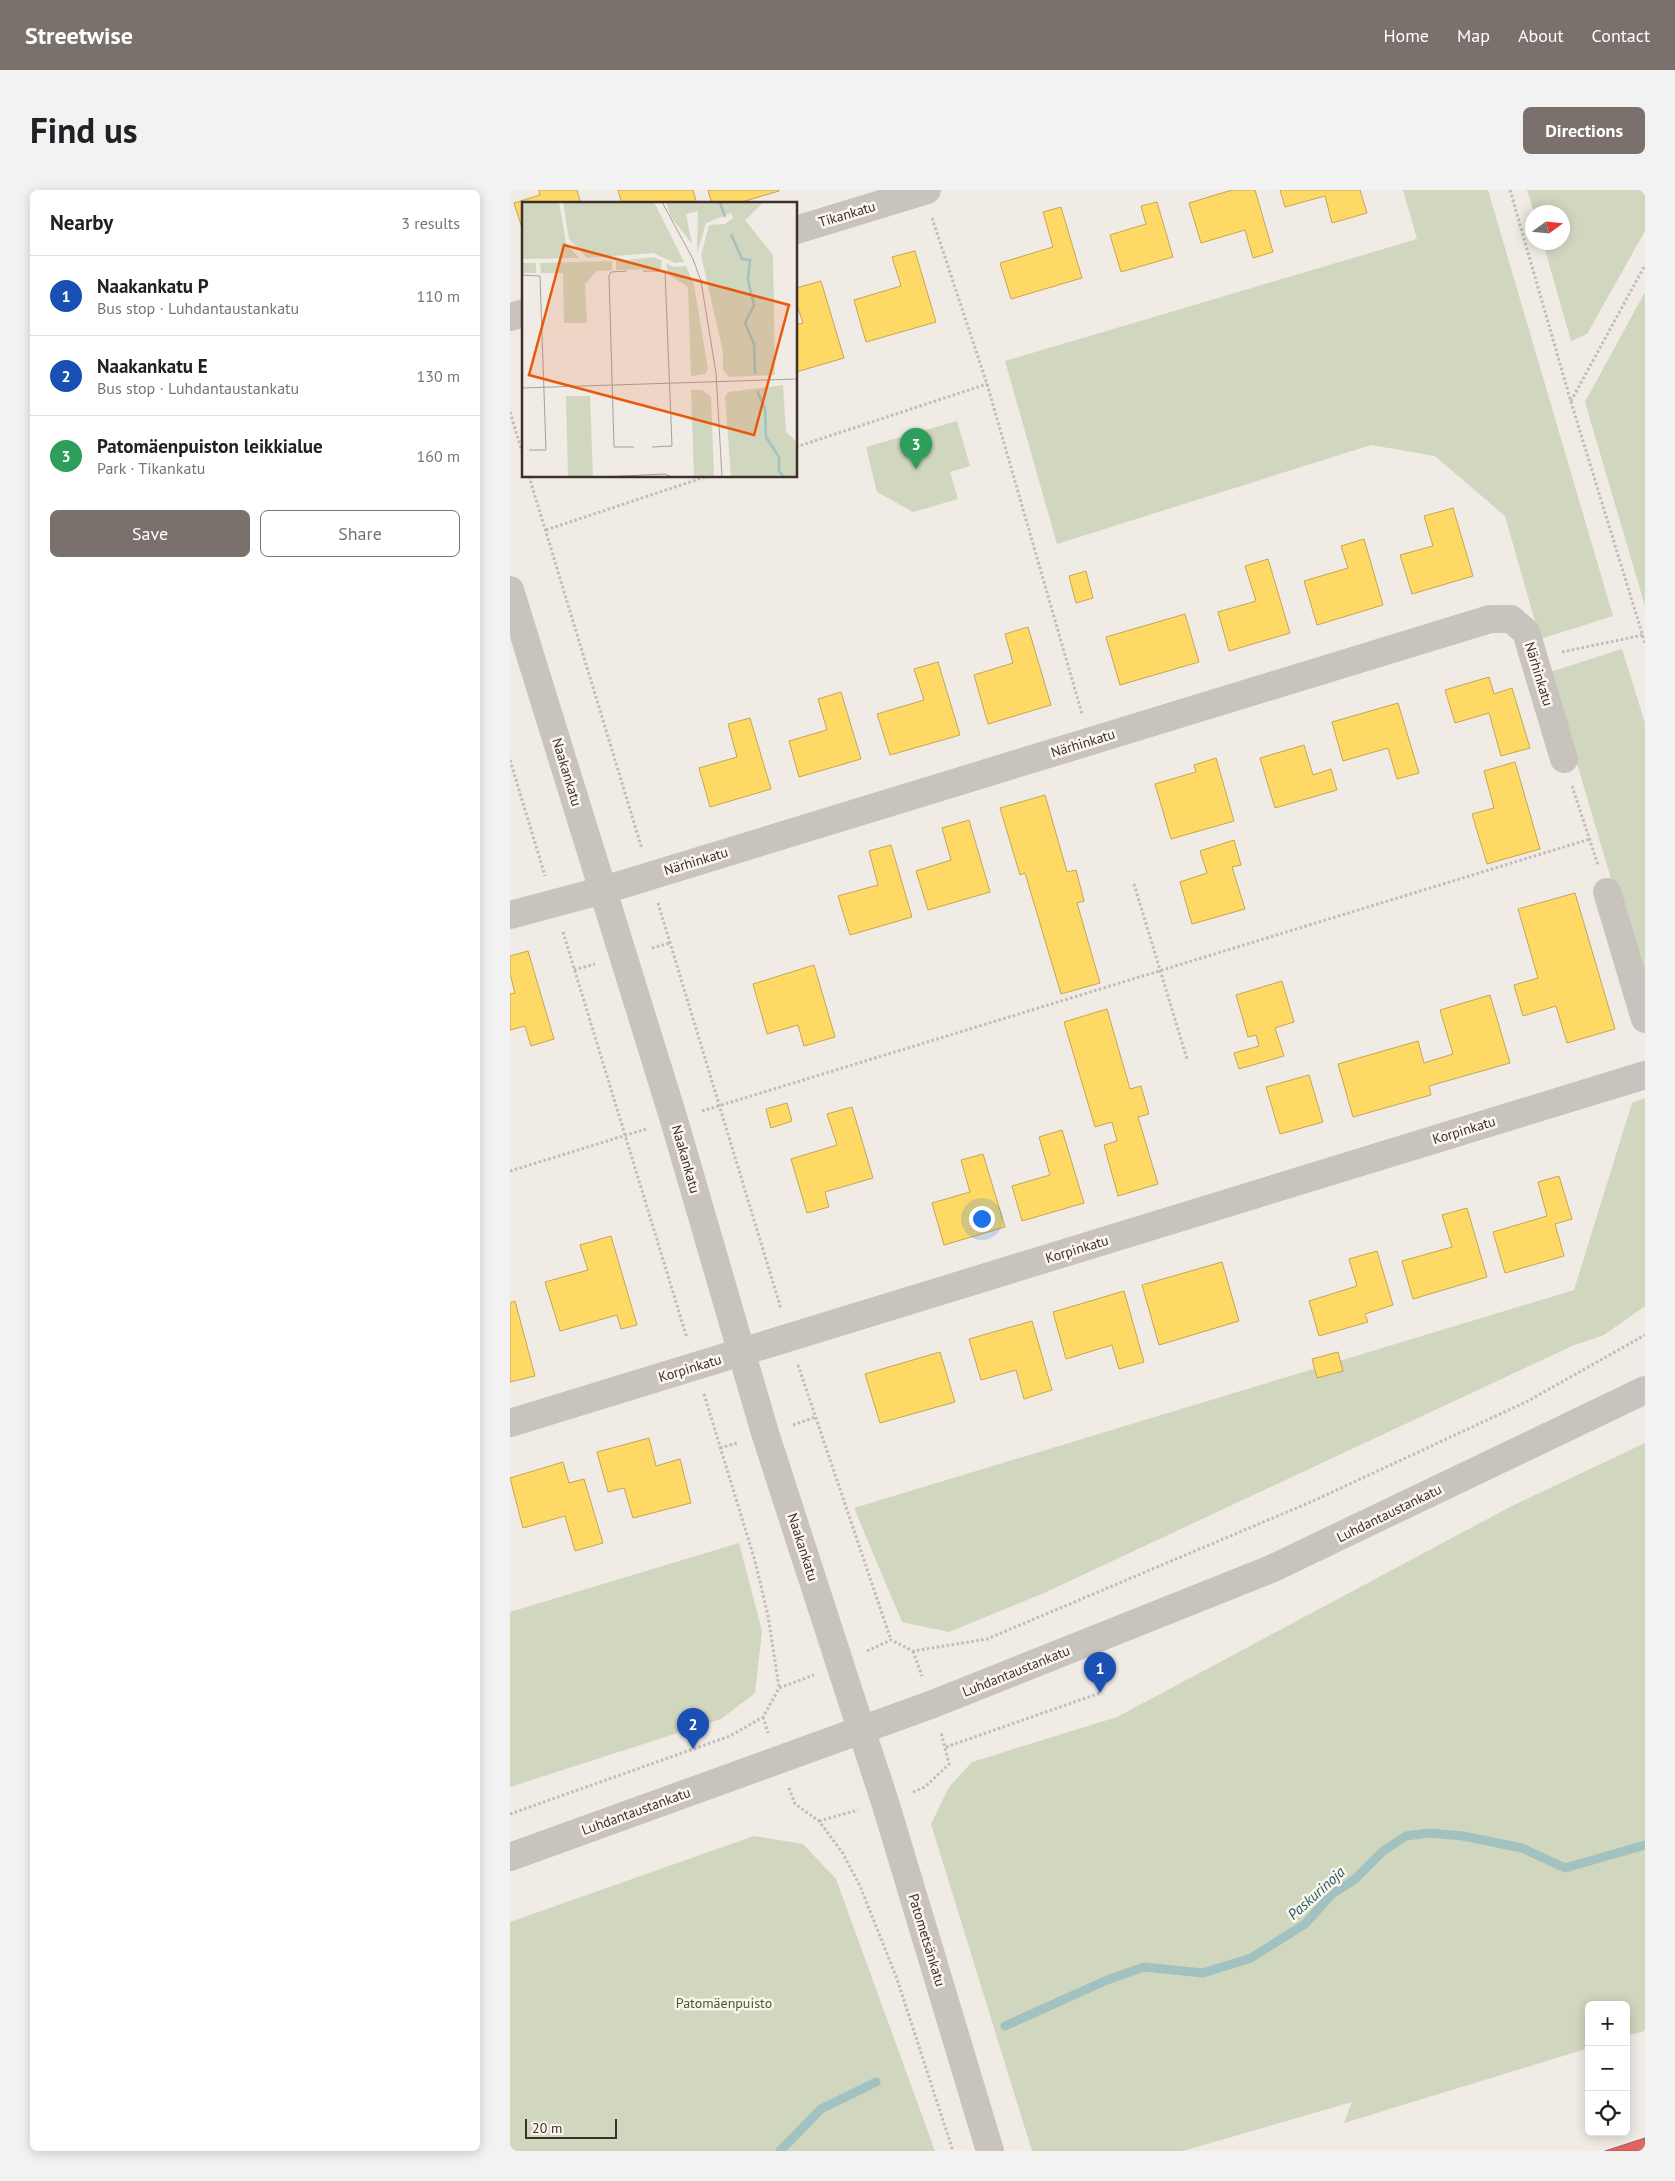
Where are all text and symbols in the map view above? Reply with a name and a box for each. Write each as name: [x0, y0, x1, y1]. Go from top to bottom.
text: Streetwise: [25, 20, 133, 51]
text: Home: [1383, 24, 1429, 47]
text: Map: [1457, 24, 1490, 47]
text: About: [1518, 24, 1564, 47]
text: Contact: [1592, 24, 1650, 47]
text: Find us: [30, 107, 138, 153]
button: Directions: [1523, 107, 1645, 154]
street label: Tikankatu: [816, 197, 878, 231]
inset map: [522, 202, 798, 478]
north arrow: [1525, 205, 1570, 250]
text: Nearby: [50, 209, 113, 236]
text: 3 results: [401, 213, 460, 233]
text: Naakankatu P: [97, 274, 209, 298]
text: 1: [61, 286, 71, 306]
text: 110 m: [417, 286, 460, 306]
text: Bus stop · Luhdantaustankatu: [97, 298, 299, 318]
text: Naakankatu E: [97, 354, 208, 378]
text: 2: [61, 366, 71, 386]
text: 130 m: [417, 366, 460, 386]
text: Bus stop · Luhdantaustankatu: [97, 378, 299, 398]
pin: 3: [900, 428, 932, 469]
text: Patomäenpuiston leikkialue: [97, 434, 323, 458]
text: 3: [61, 446, 71, 466]
text: 160 m: [417, 446, 460, 466]
text: Park · Tikankatu: [97, 458, 205, 478]
button: Save: [50, 510, 250, 557]
button: Share: [260, 510, 460, 557]
street label: Närhinkatu: [1521, 640, 1557, 708]
street label: Närhinkatu: [1049, 725, 1117, 761]
street label: Naakankatu: [548, 736, 586, 808]
street label: Närhinkatu: [662, 843, 730, 879]
street label: Korpinkatu: [1430, 1112, 1498, 1148]
street label: Naakankatu: [668, 1123, 704, 1195]
your location: [969, 1206, 995, 1232]
street label: Korpinkatu: [1043, 1231, 1111, 1267]
street label: Korpinkatu: [656, 1350, 724, 1386]
street label: Luhdantaustankatu: [1334, 1480, 1444, 1546]
street label: Naakankatu: [784, 1511, 822, 1583]
street label: Luhdantaustankatu: [959, 1641, 1073, 1701]
pin: 1: [1084, 1652, 1116, 1693]
pin: 2: [677, 1708, 709, 1749]
street label: Luhdantaustankatu: [579, 1783, 693, 1839]
water label: Paskurinoja: [1283, 1862, 1349, 1924]
street label: Patometsänkatu: [904, 1891, 950, 1989]
park label: Patomäenpuisto: [676, 1994, 772, 2012]
map controls: [1585, 2001, 1630, 2136]
button: +: [1585, 2001, 1630, 2046]
button: −: [1585, 2046, 1630, 2091]
button: locate: [1585, 2091, 1630, 2136]
scale bar: [525, 2116, 618, 2139]
text: 20 m: [532, 2119, 562, 2137]

